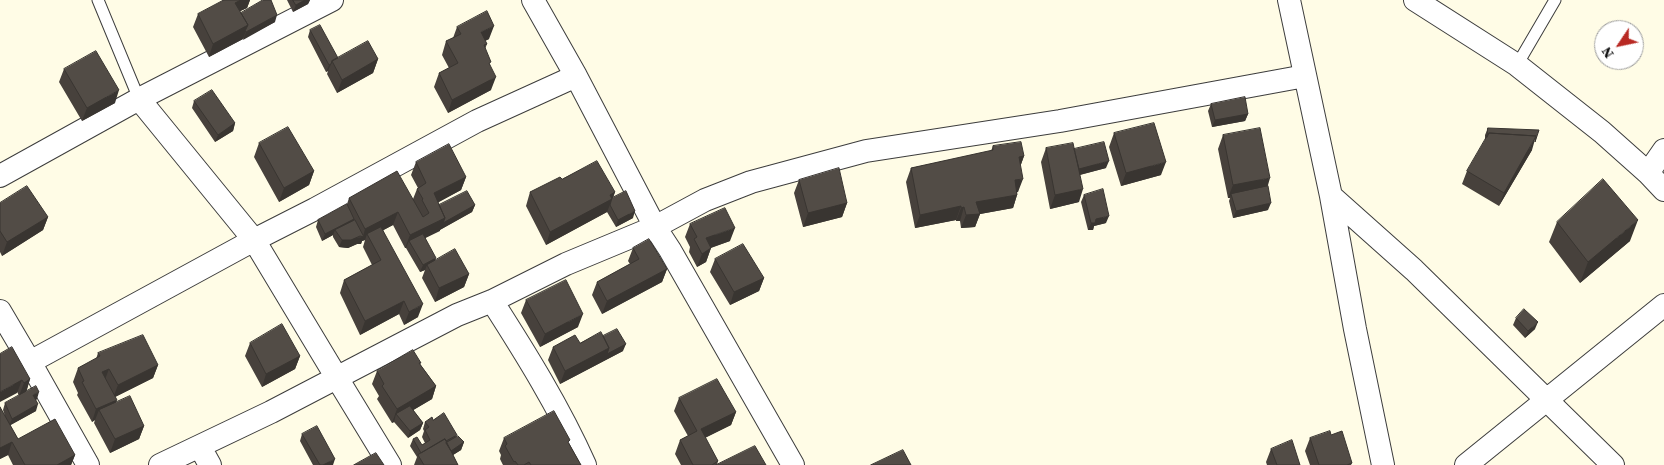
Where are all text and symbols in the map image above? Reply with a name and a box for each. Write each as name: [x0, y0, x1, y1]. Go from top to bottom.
north arrow: [1594, 20, 1644, 70]
text: N: [1596, 43, 1619, 63]

